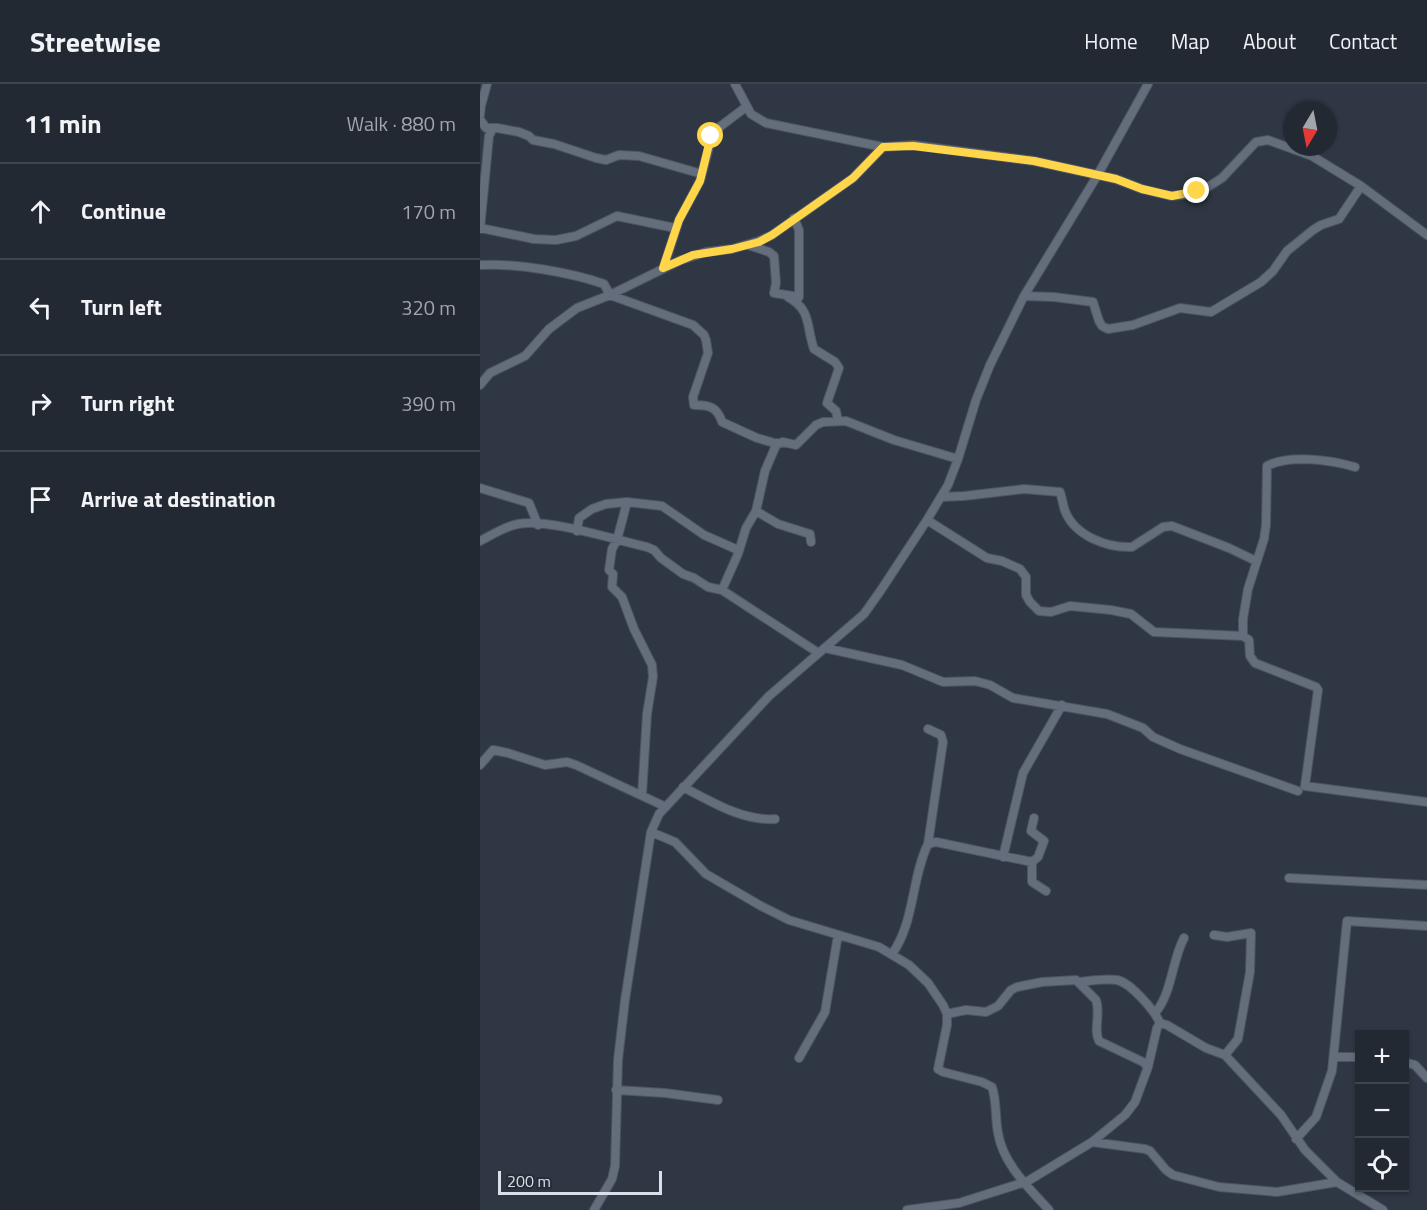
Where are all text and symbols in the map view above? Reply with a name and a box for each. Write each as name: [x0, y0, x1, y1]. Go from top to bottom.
text: Streetwise: [30, 20, 161, 63]
text: Home: [1084, 25, 1138, 57]
text: Map: [1171, 25, 1210, 57]
text: About: [1243, 25, 1296, 57]
text: Contact: [1329, 25, 1397, 57]
north arrow: [1283, 102, 1337, 156]
text: 11 min: [24, 104, 102, 143]
text: Walk · 880 m: [347, 108, 456, 139]
route start: [697, 122, 723, 148]
route end: [1183, 177, 1209, 203]
text: Continue: [81, 194, 166, 228]
icon: ahead: [24, 195, 57, 228]
text: 170 m: [401, 196, 456, 227]
text: Turn left: [81, 290, 162, 324]
icon: left: [24, 291, 57, 324]
text: 320 m: [401, 292, 456, 323]
text: Turn right: [81, 386, 175, 420]
icon: right: [24, 387, 57, 420]
text: 390 m: [401, 388, 456, 419]
text: Arrive at destination: [81, 482, 276, 516]
icon: arrive: [24, 483, 57, 516]
map controls: [1355, 1030, 1409, 1192]
button: +: [1355, 1030, 1409, 1084]
button: −: [1355, 1084, 1409, 1138]
button: locate: [1355, 1138, 1409, 1192]
scale bar: [498, 1168, 662, 1196]
text: 200 m: [507, 1169, 551, 1193]

